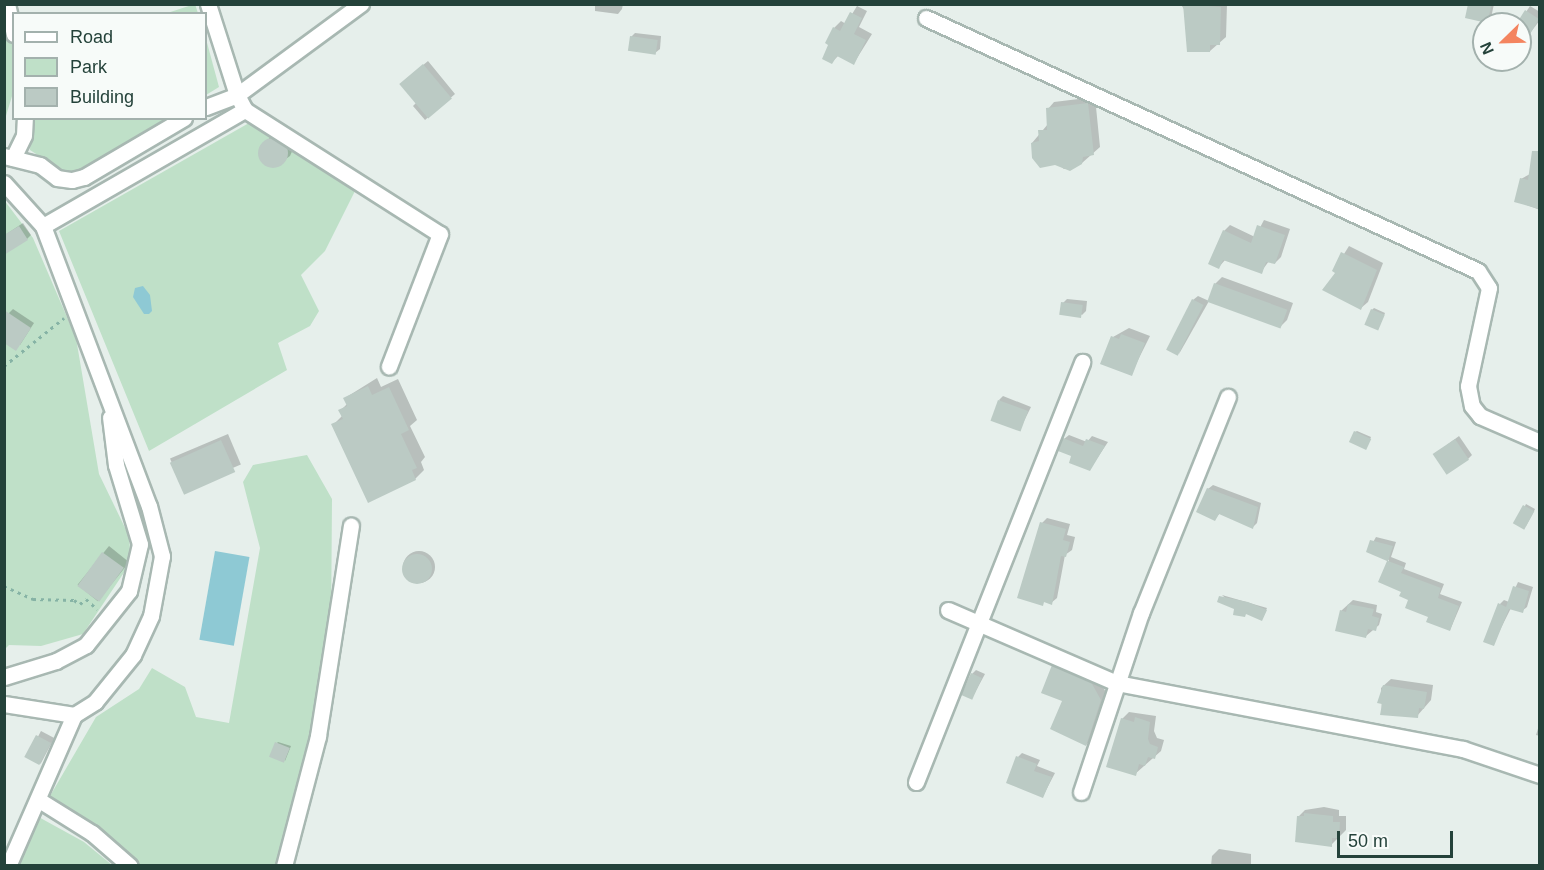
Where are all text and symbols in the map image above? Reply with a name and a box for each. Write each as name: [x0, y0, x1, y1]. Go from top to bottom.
legend: [12, 12, 207, 120]
north arrow: [1472, 12, 1532, 72]
text: Road: [70, 27, 113, 47]
text: N: [1477, 40, 1497, 57]
text: Park: [70, 57, 107, 77]
text: Building: [70, 87, 134, 107]
scale bar: [1340, 819, 1456, 857]
text: 50 m: [1348, 831, 1388, 851]

